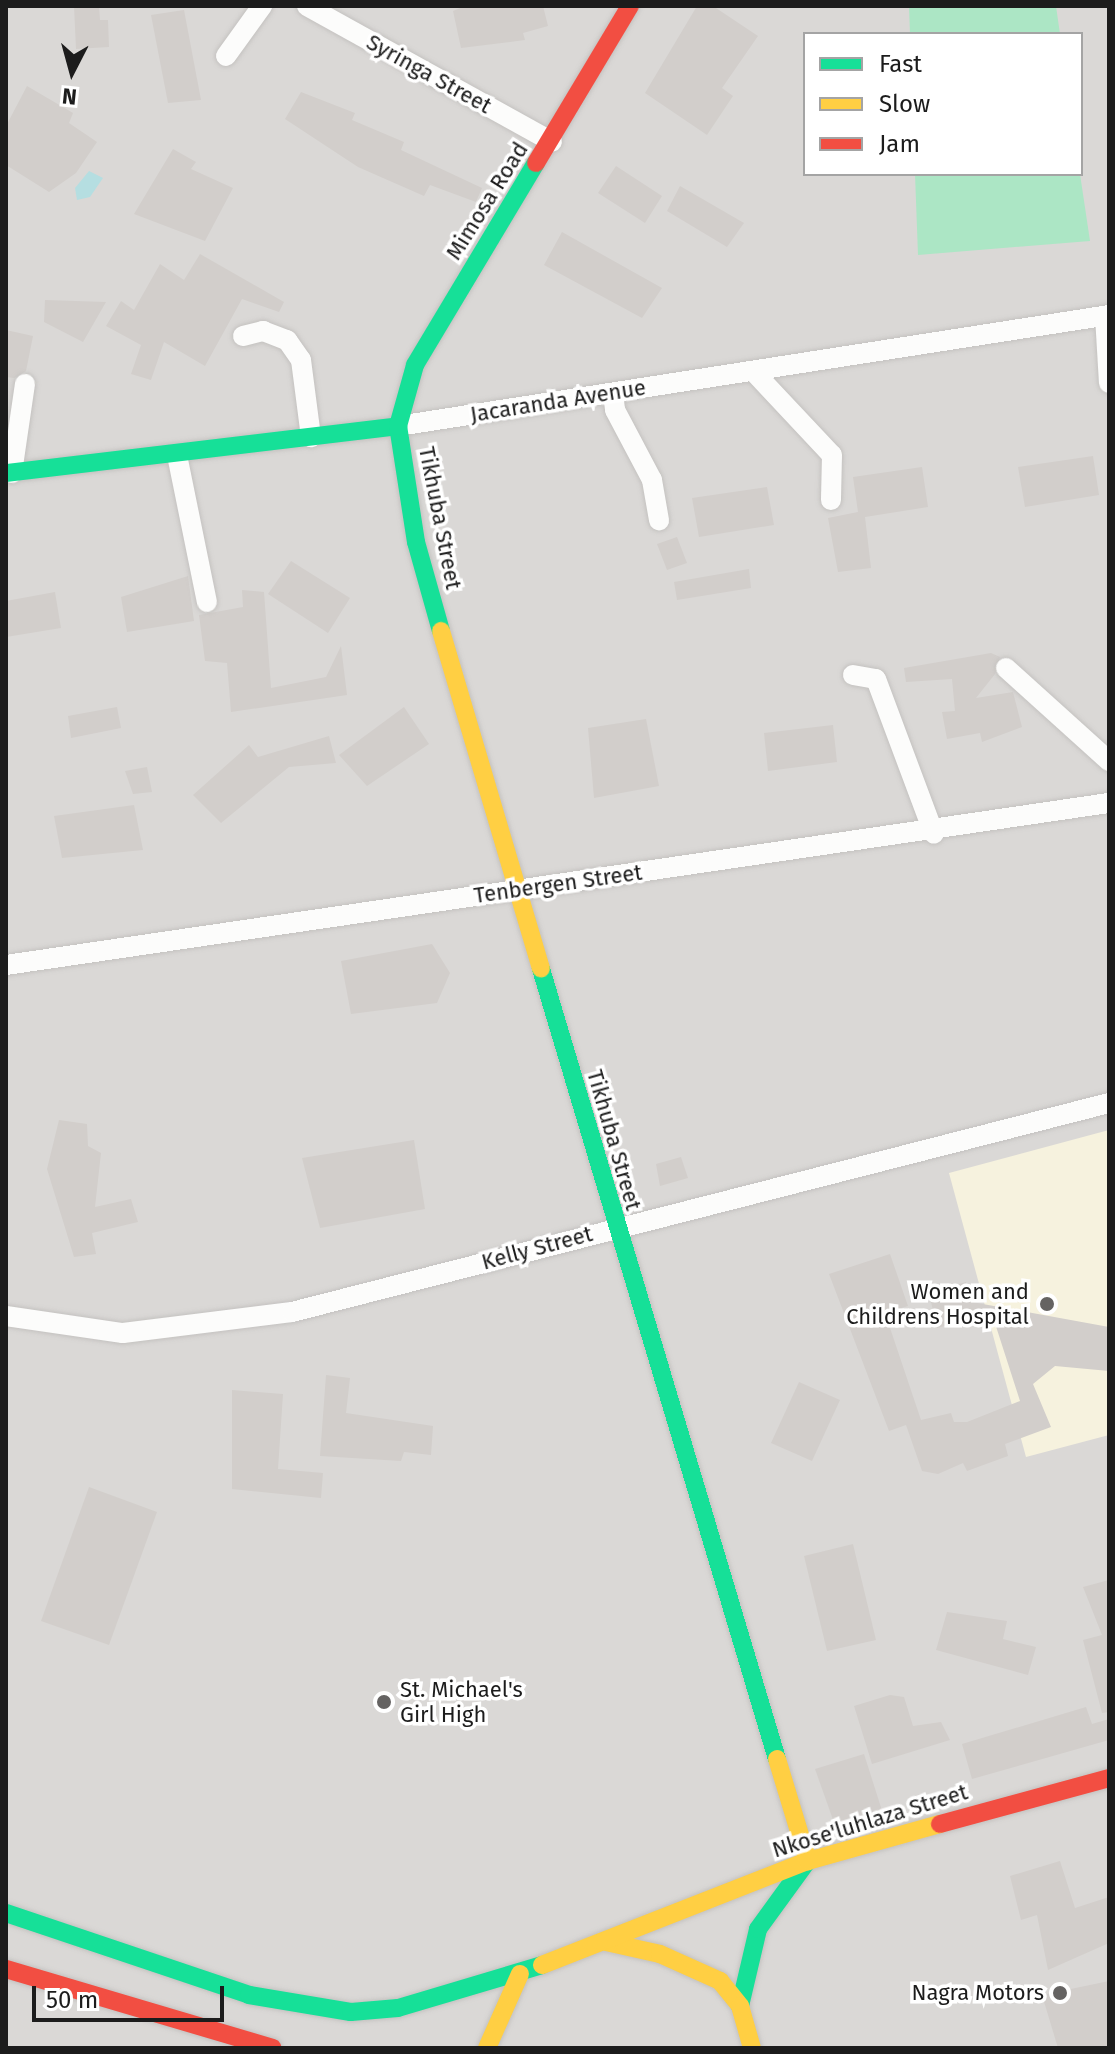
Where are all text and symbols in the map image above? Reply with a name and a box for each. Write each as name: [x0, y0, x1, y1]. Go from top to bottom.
street label: Syringa Street: [362, 29, 496, 119]
north arrow: [32, 32, 112, 112]
legend: [803, 32, 1083, 176]
text: Fast: [879, 50, 922, 78]
text: N: [61, 82, 78, 111]
text: Slow: [879, 90, 930, 118]
text: Jam: [879, 130, 920, 158]
street label: Mimosa Road: [440, 137, 534, 265]
street label: Jacaranda Avenue: [468, 374, 648, 428]
street label: Tikhuba Street: [413, 444, 467, 592]
street label: Tenbergen Street: [472, 859, 644, 909]
street label: Tikhuba Street: [581, 1067, 647, 1213]
street label: Kelly Street: [479, 1221, 595, 1275]
place label: Women and Childrens Hospital: [846, 1278, 1029, 1330]
marker: Women and Childrens Hospital: [1036, 1293, 1058, 1315]
place label: St. Michael's Girl High: [400, 1676, 523, 1728]
marker: St. Michael's Girl High: [375, 1693, 393, 1711]
street label: Nkose'luhlaza Street: [769, 1779, 971, 1863]
scale bar: [36, 1970, 228, 2020]
place label: Nagra Motors: [911, 1980, 1044, 2006]
marker: Nagra Motors: [1051, 1984, 1069, 2002]
text: 50 m: [46, 1986, 98, 2014]

